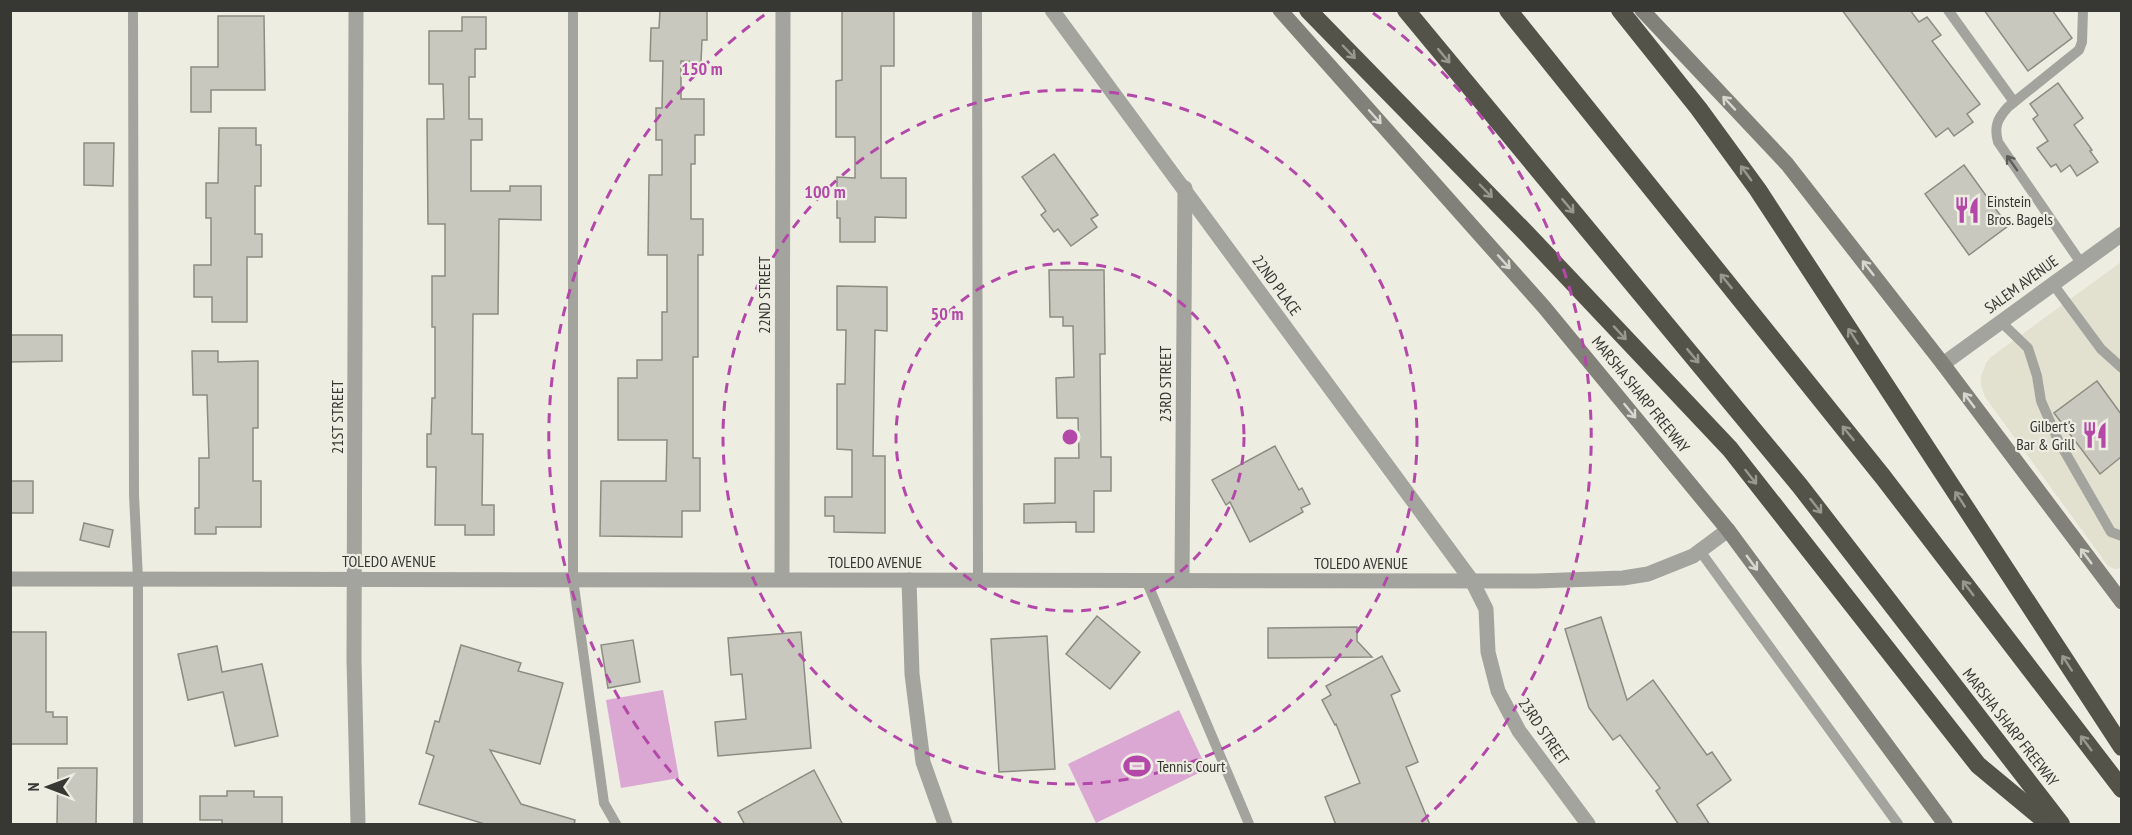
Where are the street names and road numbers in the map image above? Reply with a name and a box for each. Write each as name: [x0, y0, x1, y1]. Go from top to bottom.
street label: 22ND PLACE: [1248, 251, 1306, 319]
street label: SALEM AVENUE: [1980, 251, 2062, 317]
street label: 22ND STREET: [754, 256, 774, 334]
street label: MARSHA SHARP FREEWAY: [1588, 332, 1695, 457]
street label: 23RD STREET: [1155, 346, 1175, 422]
street label: 21ST STREET: [327, 380, 347, 454]
street label: TOLEDO AVENUE: [342, 551, 436, 571]
street label: TOLEDO AVENUE: [828, 552, 922, 572]
street label: TOLEDO AVENUE: [1314, 553, 1408, 573]
street label: MARSHA SHARP FREEWAY: [1959, 664, 2064, 791]
street label: 23RD STREET: [1514, 694, 1574, 768]

